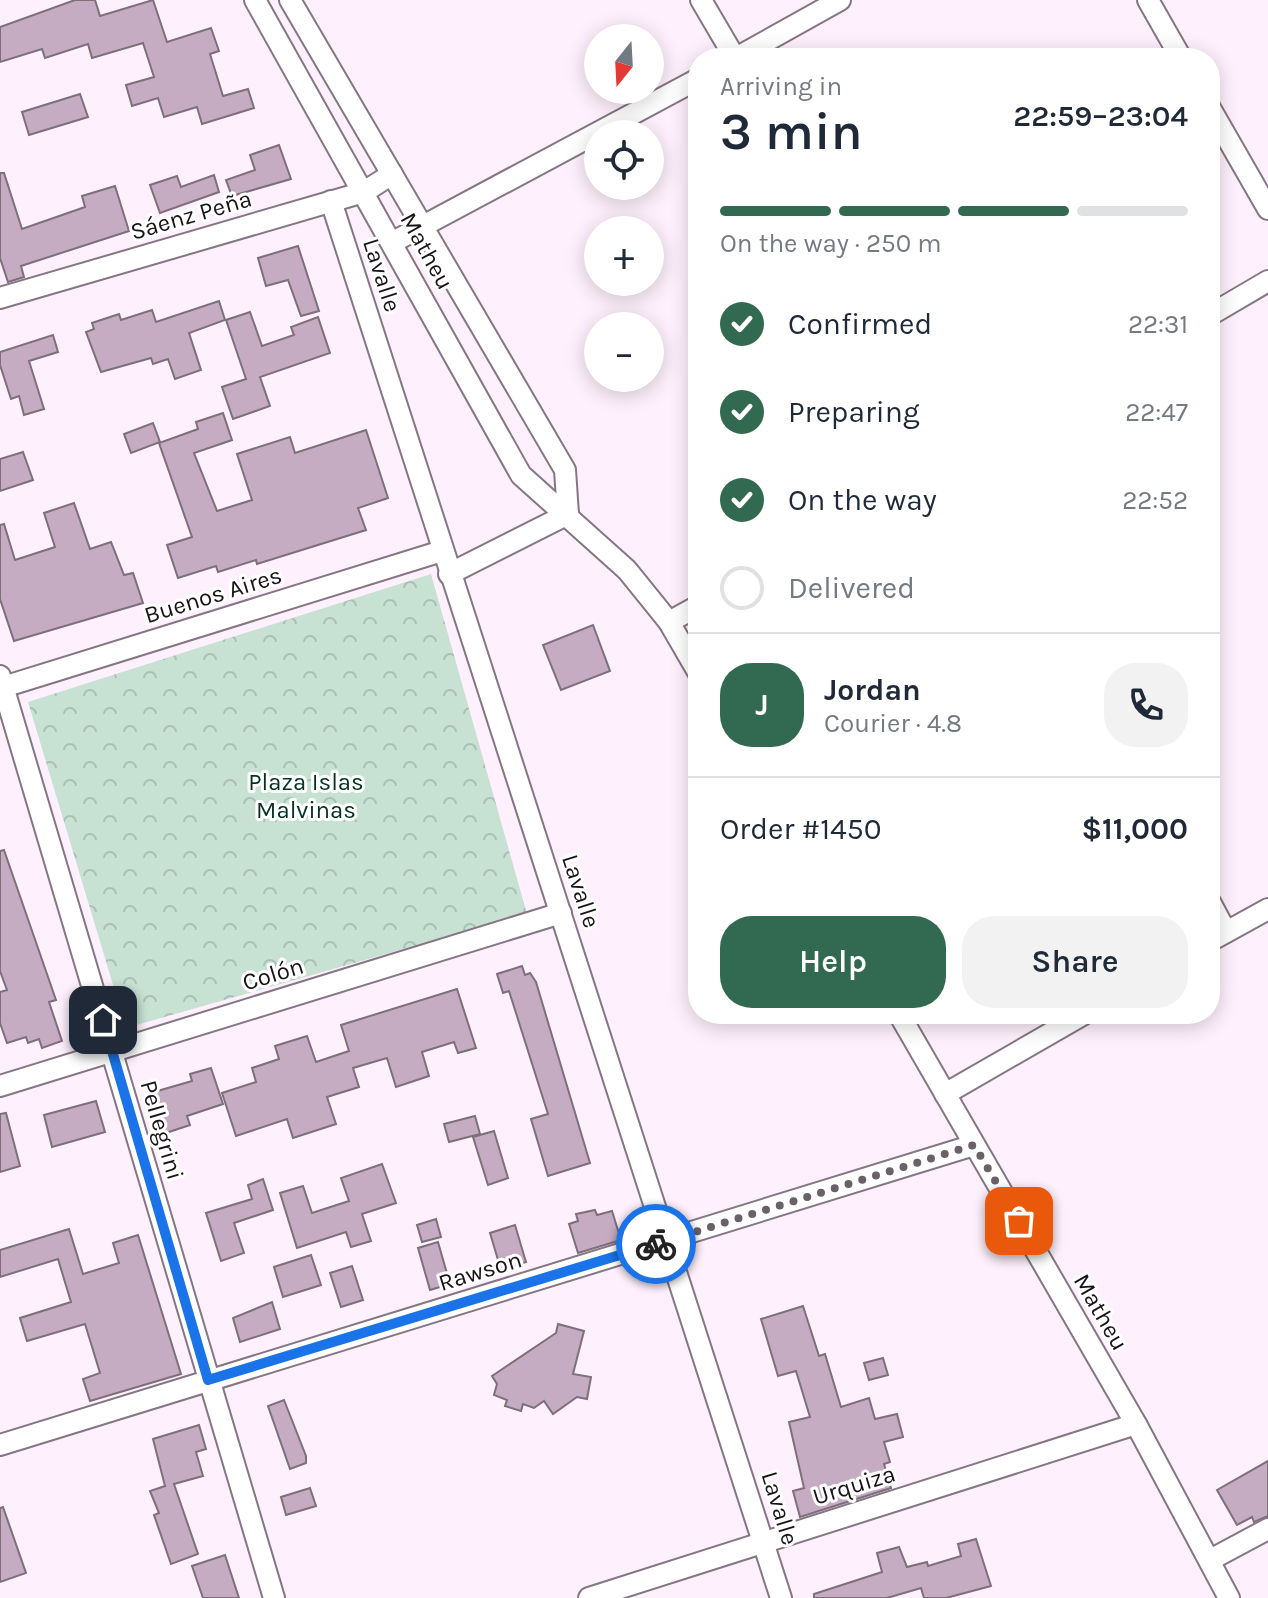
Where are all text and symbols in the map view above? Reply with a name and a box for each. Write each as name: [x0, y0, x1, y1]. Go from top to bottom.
north arrow: [584, 24, 664, 104]
map controls: [584, 24, 664, 392]
text: Arriving in: [720, 71, 842, 102]
text: 22:59–23:04: [1013, 98, 1188, 134]
text: 3 min: [720, 101, 863, 162]
button: locate: [584, 120, 664, 200]
street label: Sáenz Peña: [127, 184, 255, 246]
street label: Matheu: [394, 208, 460, 294]
button: +: [584, 216, 664, 296]
text: On the way · 250 m: [720, 228, 942, 259]
street label: Lavalle: [357, 235, 407, 315]
icon: check: [720, 302, 764, 346]
text: Confirmed: [788, 306, 932, 342]
text: 22:31: [1128, 309, 1188, 340]
button: −: [584, 312, 664, 392]
icon: check: [720, 390, 764, 434]
text: Preparing: [788, 394, 920, 430]
text: 22:47: [1125, 397, 1188, 428]
icon: check: [720, 478, 764, 522]
text: On the way: [788, 482, 937, 518]
text: 22:52: [1122, 485, 1188, 516]
street label: Buenos Aires: [141, 561, 285, 629]
text: Delivered: [788, 570, 915, 606]
button: phone: [1104, 663, 1188, 747]
text: Jordan: [824, 672, 921, 708]
text: J: [755, 687, 769, 723]
text: Courier · 4.8: [824, 708, 962, 739]
park label: Plaza Islas Malvinas: [248, 768, 364, 824]
text: Order #1450: [720, 811, 882, 847]
text: $11,000: [1081, 811, 1188, 847]
street label: Lavalle: [556, 851, 606, 931]
button: Help: [720, 916, 946, 1008]
button: Share: [962, 916, 1188, 1008]
street label: Colón: [239, 952, 307, 996]
pin: [69, 986, 137, 1054]
icon: home: [81, 998, 125, 1042]
street label: Pellegrini: [134, 1077, 190, 1183]
pin: [985, 1187, 1053, 1255]
icon: bag: [997, 1199, 1041, 1243]
courier: [616, 1204, 696, 1284]
icon: bike: [634, 1222, 678, 1266]
street label: Rawson: [435, 1245, 525, 1297]
street label: Matheu: [1068, 1269, 1134, 1355]
street label: Urquiza: [809, 1459, 899, 1511]
street label: Lavalle: [756, 1468, 804, 1548]

